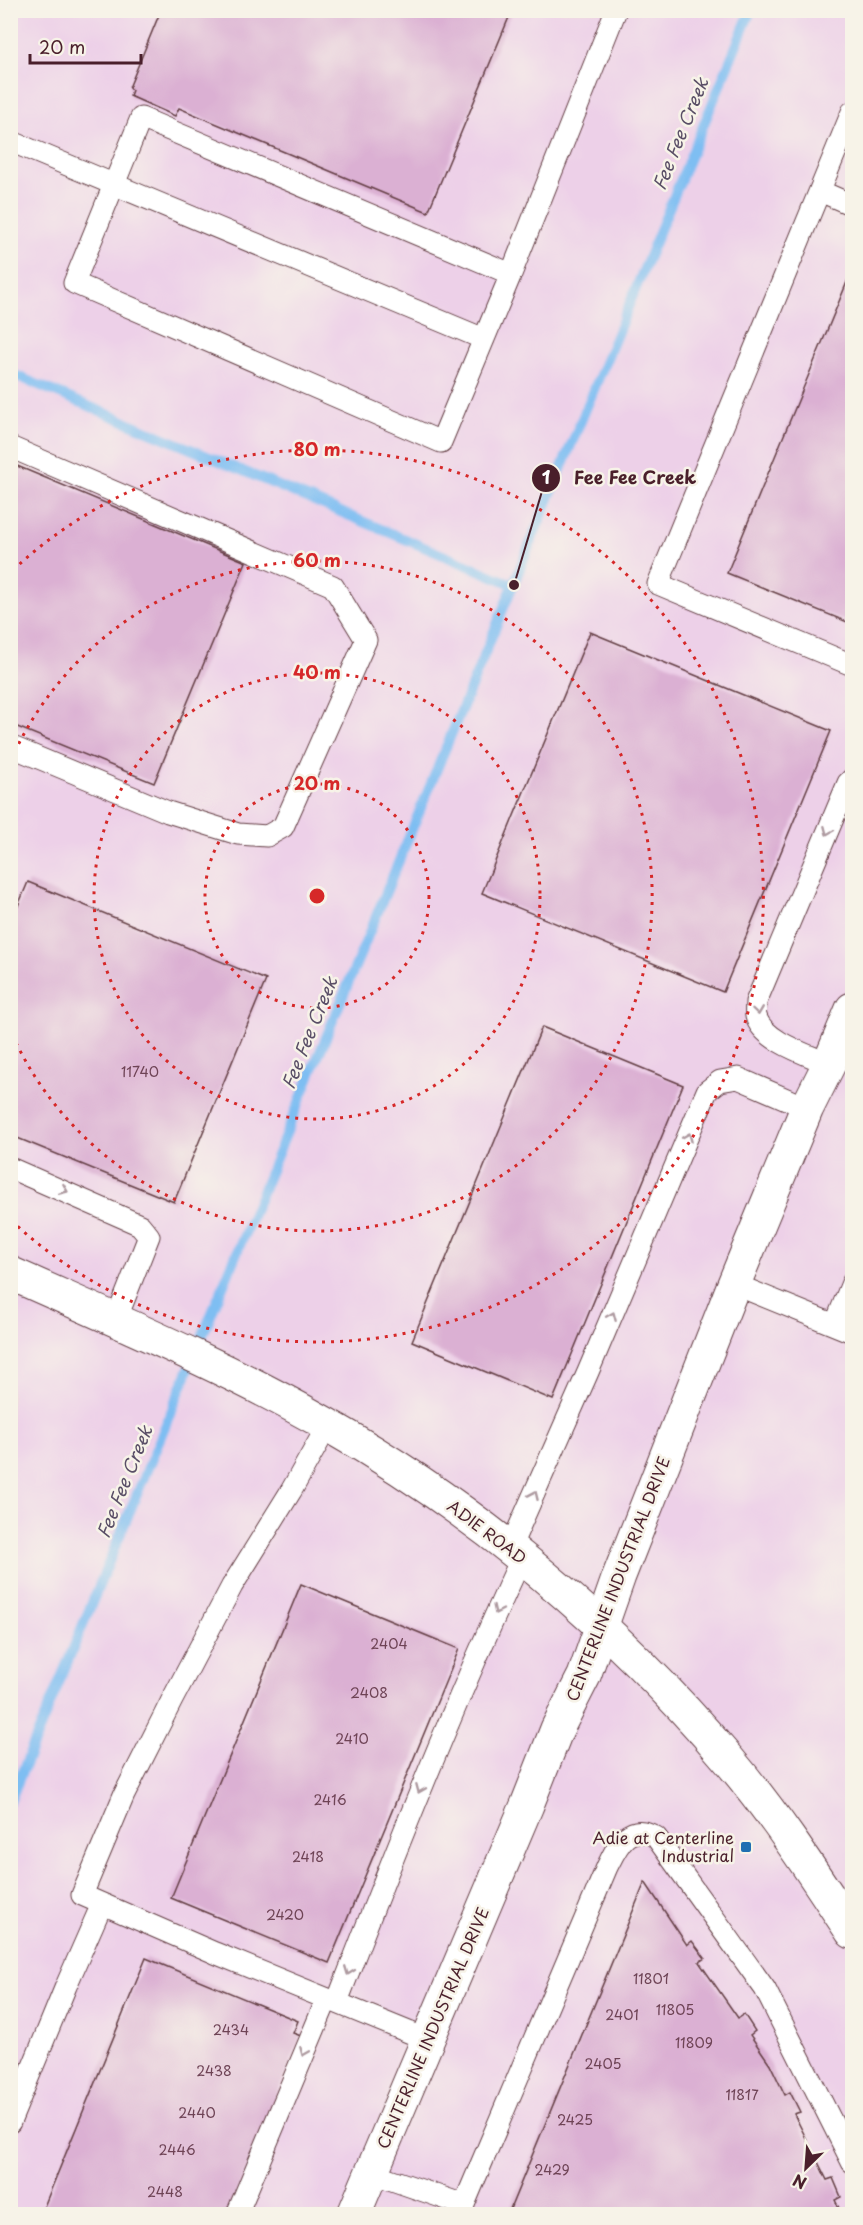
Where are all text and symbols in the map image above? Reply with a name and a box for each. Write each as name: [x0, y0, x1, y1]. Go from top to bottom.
scale bar: [30, 27, 141, 65]
text: 20 m: [39, 33, 85, 60]
water label: Fee Fee Creek: [645, 72, 715, 194]
text: 80 m: [293, 435, 341, 462]
callout: Fee Fee Creek: [531, 460, 710, 496]
text: 1: [542, 463, 551, 490]
text: Fee Fee Creek: [574, 463, 696, 490]
text: 60 m: [293, 546, 341, 573]
text: 40 m: [293, 658, 341, 685]
text: 20 m: [294, 769, 340, 796]
one-way arrow: [823, 825, 835, 836]
centre of rings: [307, 886, 327, 906]
water label: Fee Fee Creek: [274, 971, 344, 1093]
one-way arrow: [751, 1006, 763, 1016]
house number: 11740: [121, 1061, 159, 1082]
one-way arrow: [681, 1132, 693, 1143]
one-way arrow: [58, 1183, 69, 1195]
one-way arrow: [605, 1312, 617, 1323]
water label: Fee Fee Creek: [89, 1420, 159, 1542]
street label: CENTERLINE INDUSTRIAL DRIVE: [559, 1453, 675, 1705]
one-way arrow: [527, 1490, 539, 1501]
street label: ADIE ROAD: [443, 1493, 532, 1569]
one-way arrow: [493, 1604, 505, 1615]
house number: 2404: [370, 1633, 408, 1654]
house number: 2408: [350, 1682, 388, 1703]
house number: 2410: [335, 1728, 369, 1749]
one-way arrow: [415, 1783, 427, 1794]
house number: 2416: [313, 1789, 347, 1810]
place label: Adie at Centerline Industrial: [593, 1825, 734, 1867]
marker: Adie at Centerline Industrial: [739, 1840, 753, 1854]
house number: 2418: [292, 1846, 324, 1867]
street label: CENTERLINE INDUSTRIAL DRIVE: [370, 1903, 494, 2152]
house number: 2420: [266, 1904, 304, 1925]
one-way arrow: [344, 1965, 356, 1976]
house number: 11801: [633, 1968, 669, 1989]
house number: 11805: [656, 1999, 694, 2020]
house number: 2401: [605, 2004, 639, 2025]
house number: 2434: [213, 2019, 249, 2040]
house number: 11809: [675, 2032, 713, 2053]
one-way arrow: [299, 2046, 311, 2057]
house number: 2405: [584, 2053, 622, 2074]
house number: 2438: [196, 2060, 232, 2081]
house number: 11817: [725, 2084, 759, 2105]
house number: 2440: [178, 2102, 216, 2123]
house number: 2425: [557, 2109, 593, 2130]
north arrow: [776, 2138, 836, 2198]
house number: 2446: [158, 2139, 196, 2160]
house number: 2429: [534, 2159, 570, 2180]
text: N: [788, 2169, 810, 2196]
house number: 2448: [147, 2181, 183, 2202]

